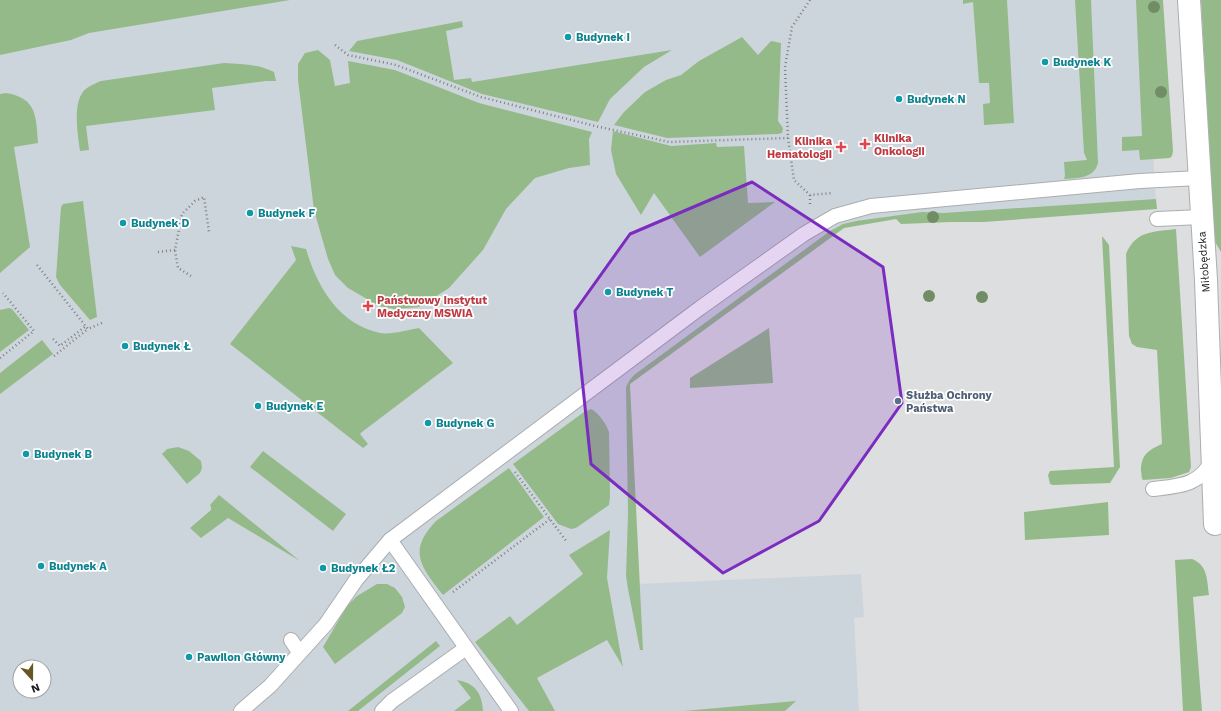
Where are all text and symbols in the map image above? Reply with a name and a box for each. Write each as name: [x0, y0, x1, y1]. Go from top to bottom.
place label: Budynek I: [576, 31, 630, 44]
marker: Budynek I: [563, 32, 573, 42]
place label: Budynek K: [1053, 56, 1111, 69]
marker: Budynek K: [1040, 57, 1050, 67]
place label: Budynek N: [907, 93, 966, 106]
marker: Budynek N: [894, 94, 904, 104]
place label: Klinika Onkologii: [874, 132, 925, 158]
place label: Klinika Hematologii: [767, 135, 833, 161]
marker: Klinika Onkologii: [859, 138, 871, 150]
marker: Klinika Hematologii: [835, 141, 847, 153]
place label: Budynek F: [258, 207, 315, 220]
marker: Budynek F: [245, 208, 255, 218]
place label: Budynek D: [131, 217, 189, 230]
marker: Budynek D: [118, 218, 128, 228]
street label: Miłobędzka: [1195, 231, 1213, 293]
place label: Budynek T: [616, 286, 673, 299]
marker: Budynek T: [603, 287, 613, 297]
place label: Państwowy Instytut Medyczny MSWiA: [377, 294, 487, 320]
marker: Państwowy Instytut Medyczny MSWiA: [362, 300, 374, 312]
place label: Budynek Ł: [133, 340, 191, 353]
marker: Budynek Ł: [120, 341, 130, 351]
place label: Służba Ochrony Państwa: [906, 389, 992, 415]
marker: Służba Ochrony Państwa: [893, 396, 903, 406]
place label: Budynek E: [266, 400, 323, 413]
marker: Budynek E: [253, 401, 263, 411]
place label: Budynek G: [436, 417, 494, 430]
marker: Budynek G: [423, 418, 433, 428]
place label: Budynek B: [34, 448, 92, 461]
marker: Budynek B: [21, 449, 31, 459]
place label: Budynek A: [49, 560, 107, 573]
marker: Budynek A: [36, 561, 46, 571]
place label: Budynek Ł2: [331, 562, 396, 575]
marker: Budynek Ł2: [318, 563, 328, 573]
place label: Pawilon Główny: [197, 651, 286, 664]
marker: Pawilon Główny: [184, 652, 194, 662]
north arrow: [12, 659, 52, 699]
text: N: [29, 680, 42, 695]

